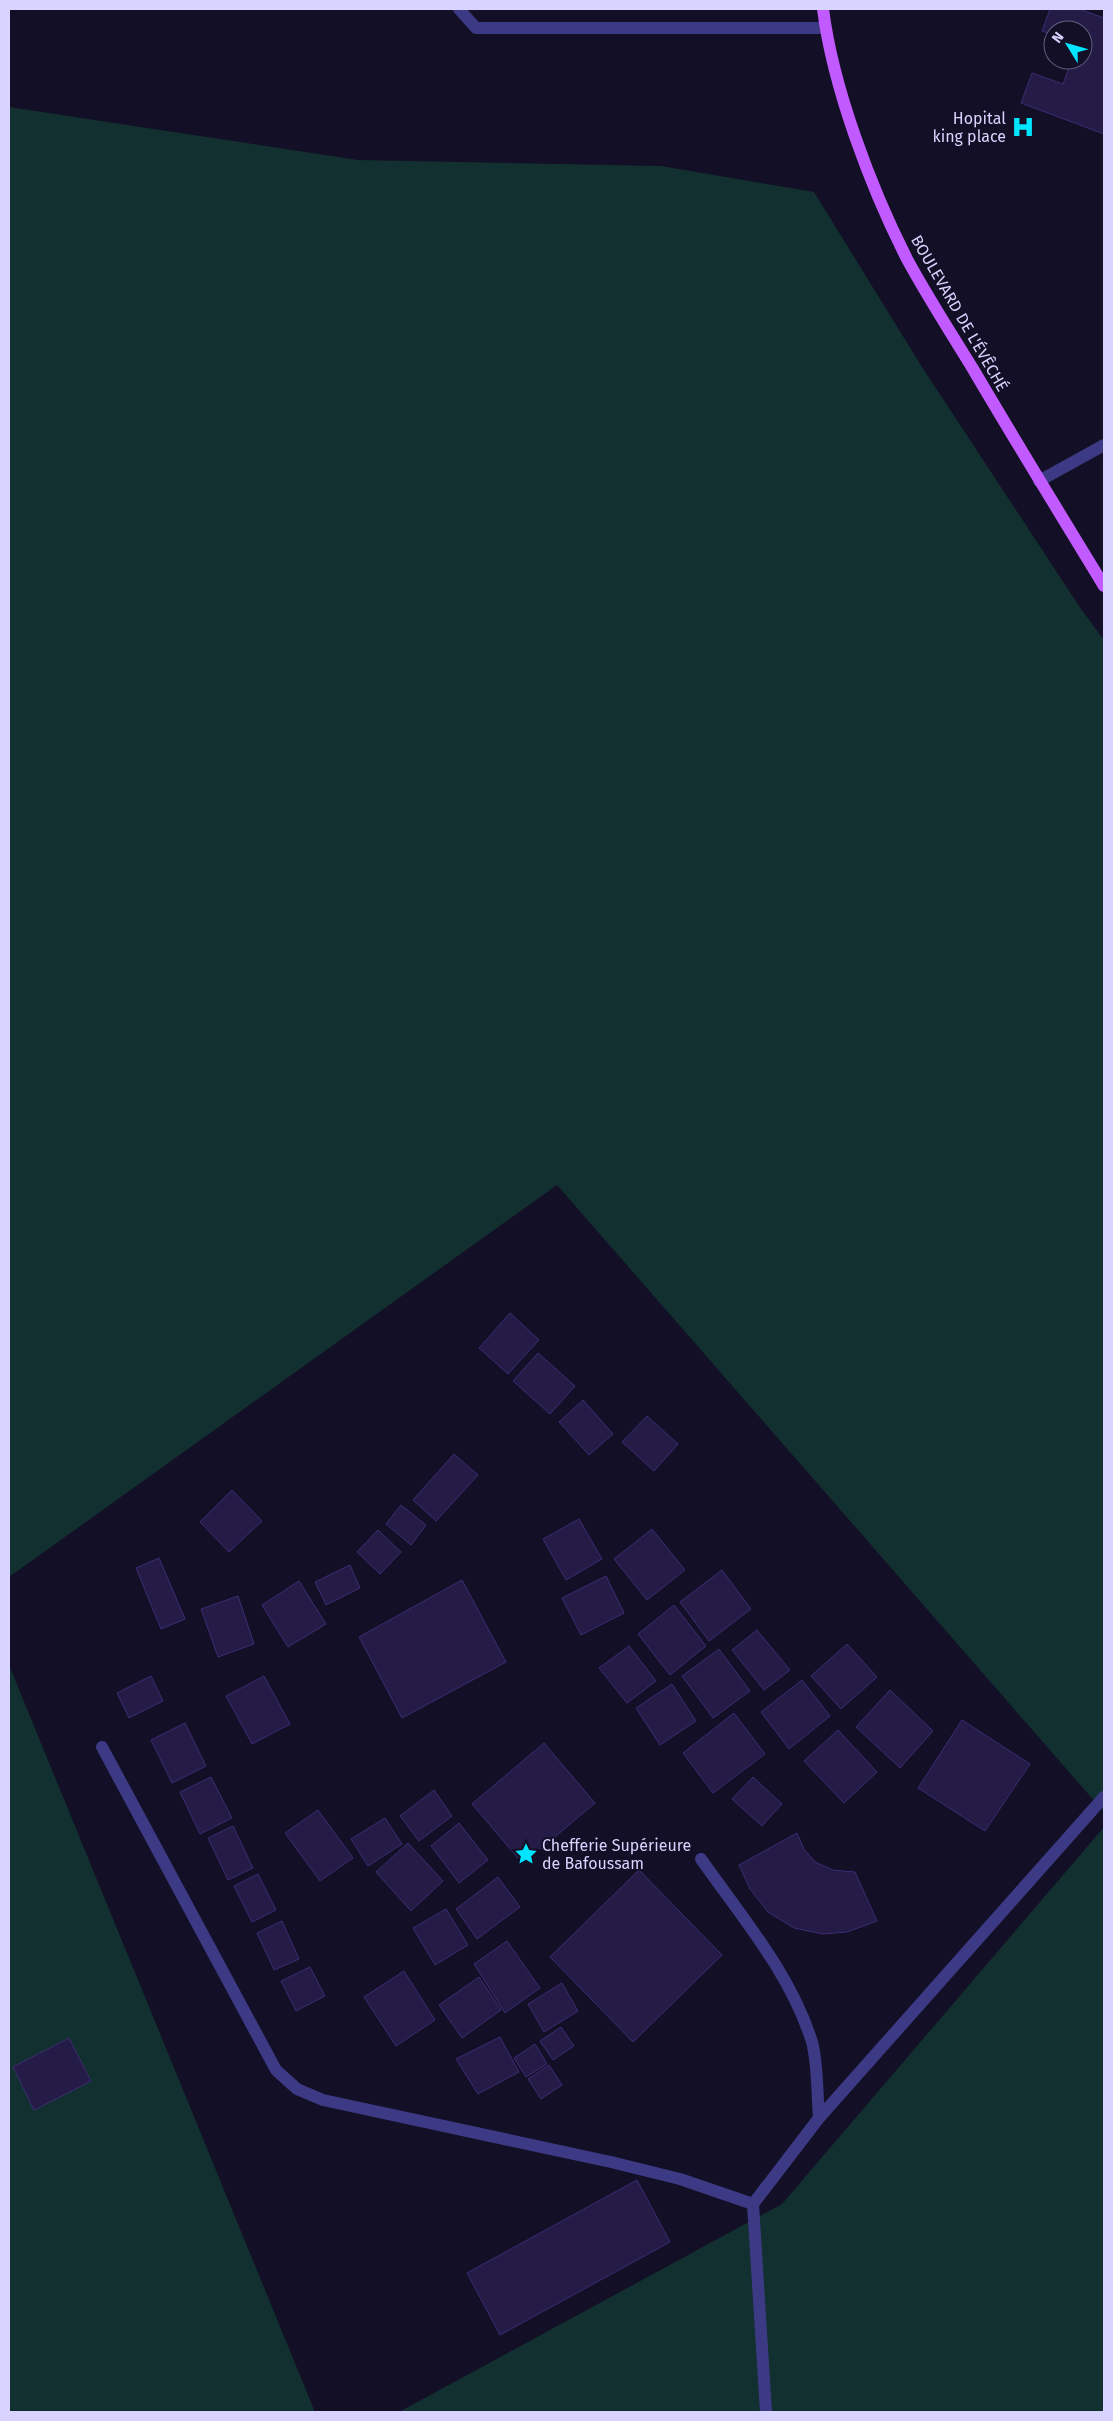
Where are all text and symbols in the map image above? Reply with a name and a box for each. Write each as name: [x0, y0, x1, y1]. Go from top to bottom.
north arrow: [1043, 20, 1093, 70]
text: N: [1048, 29, 1068, 46]
place label: Hopital king place: [932, 109, 1006, 146]
hospital icon: Hopital king place: [1010, 114, 1036, 140]
street label: BOULEVARD DE L'ÉVÊCHÉ: [907, 231, 1013, 395]
place label: Chefferie Supérieure de Bafoussam: [542, 1836, 691, 1873]
place icon: Chefferie Supérieure de Bafoussam: [513, 1841, 539, 1867]

